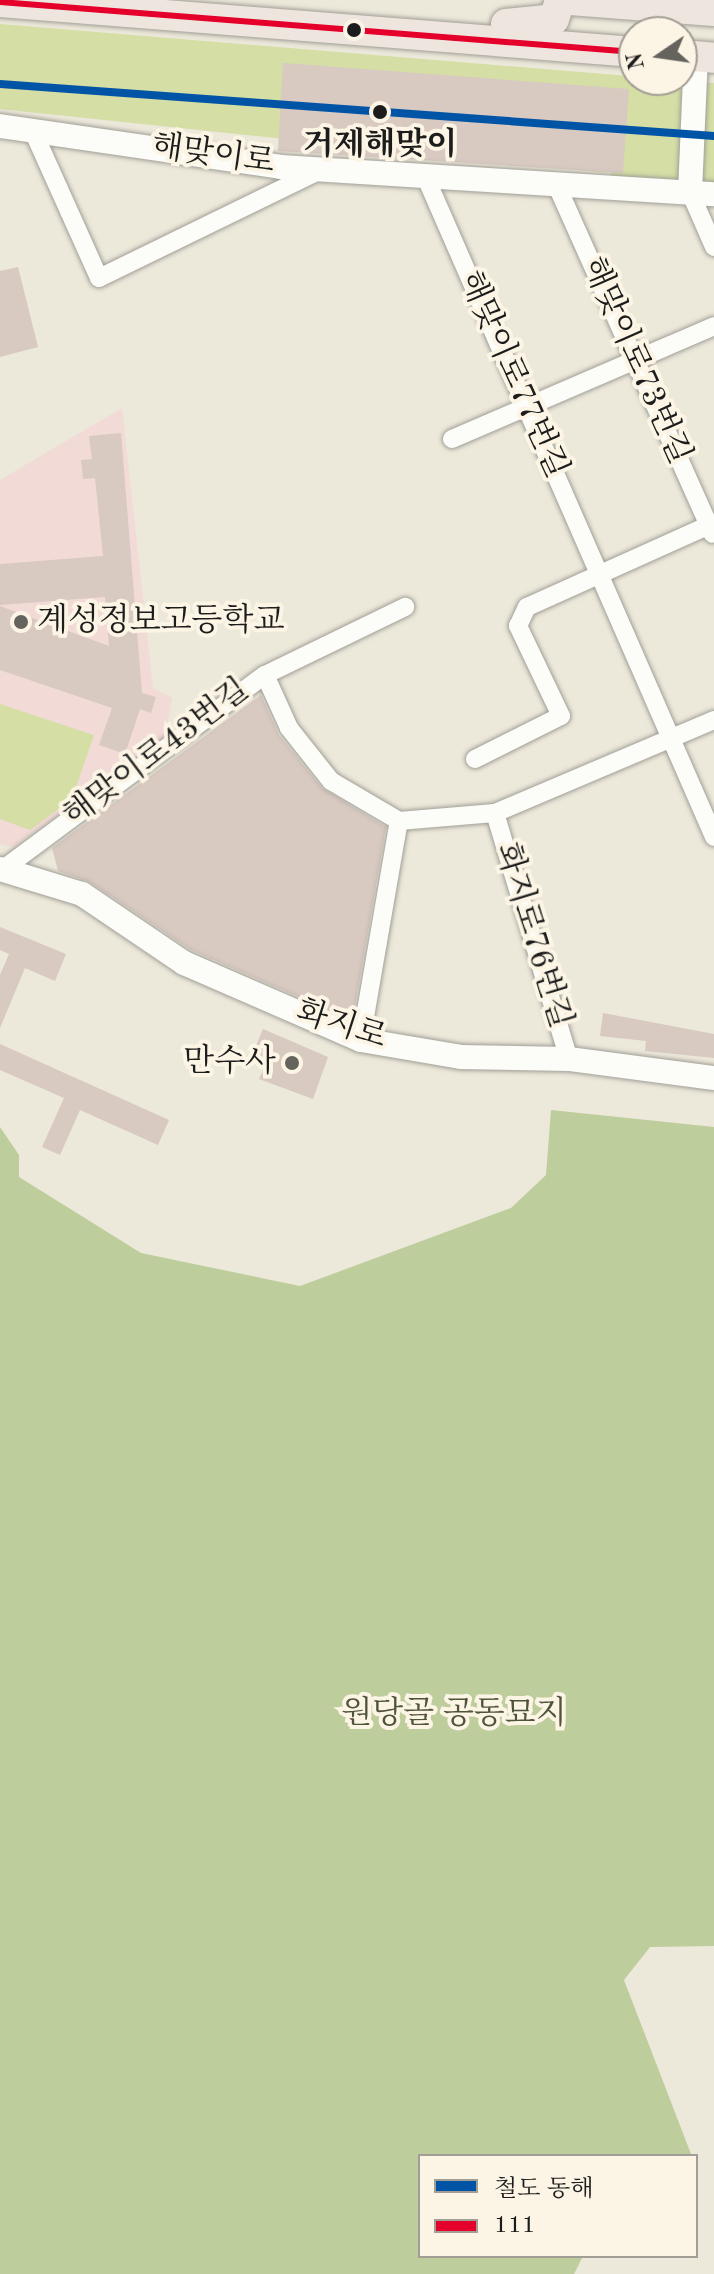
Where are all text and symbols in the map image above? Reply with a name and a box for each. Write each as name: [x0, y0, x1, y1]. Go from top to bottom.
north arrow: [618, 16, 698, 96]
unlabelled marker: [346, 22, 362, 38]
text: N: [624, 50, 649, 72]
marker: 거제해맞이: [369, 101, 391, 123]
place label: 거제해맞이: [303, 127, 457, 165]
street label: 해맞이로: [149, 128, 277, 184]
street label: 해맞이로73번길: [572, 252, 698, 470]
street label: 해맞이로77번길: [449, 266, 575, 484]
place label: 계성정보고등학교: [37, 603, 284, 641]
marker: 계성정보고등학교: [12, 613, 30, 631]
street label: 해맞이로43번길: [57, 672, 257, 836]
street label: 화지로76번길: [486, 839, 578, 1033]
street label: 화지로: [291, 993, 391, 1059]
place label: 만수사: [183, 1044, 276, 1082]
marker: 만수사: [283, 1054, 301, 1072]
park label: 원당골 공동묘지: [341, 1696, 567, 1734]
legend: [418, 2154, 698, 2258]
text: 철도 동해: [494, 2178, 593, 2202]
text: 111: [494, 2214, 536, 2238]

